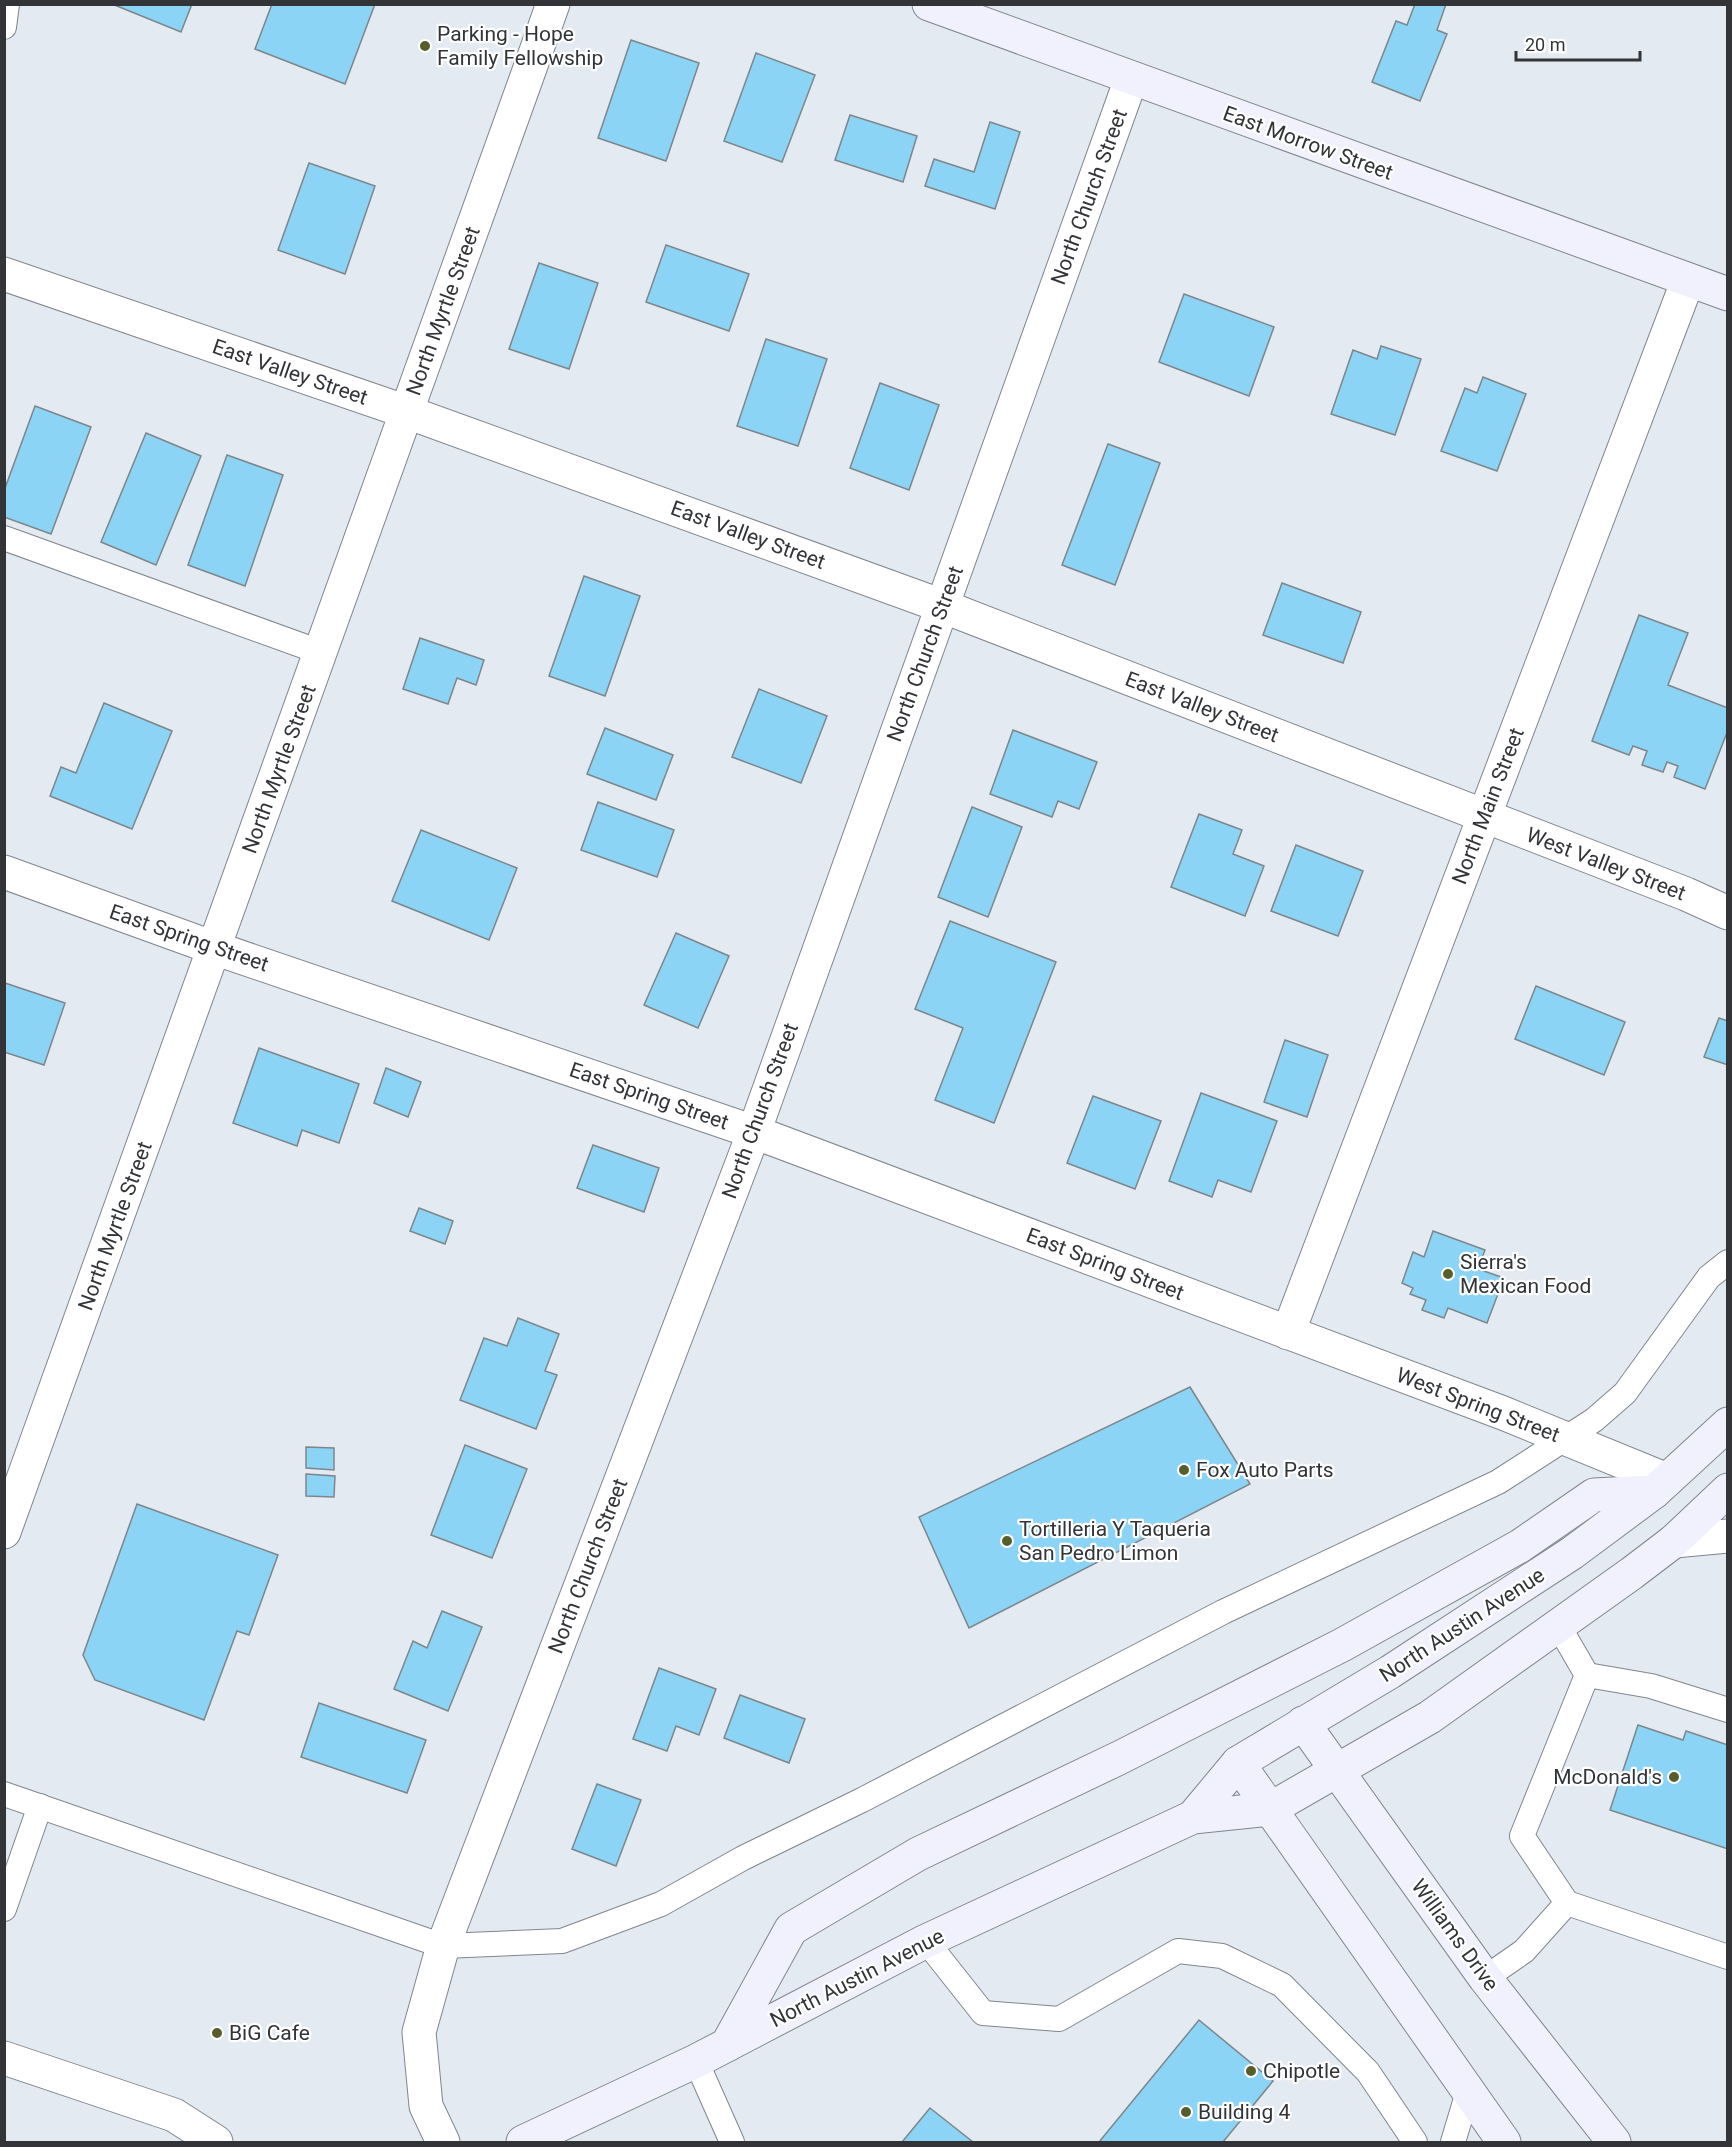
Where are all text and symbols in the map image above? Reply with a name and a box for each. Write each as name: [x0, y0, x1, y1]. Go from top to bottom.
place label: Parking - Hope Family Fellowship: [437, 22, 603, 70]
scale bar: [1516, 24, 1640, 62]
text: 20 m: [1525, 34, 1565, 55]
marker: Parking - Hope Family Fellowship: [418, 39, 432, 53]
street label: East Morrow Street: [1220, 101, 1396, 185]
street label: North Church Street: [1046, 106, 1132, 288]
street label: North Myrtle Street: [401, 223, 485, 399]
street label: East Valley Street: [209, 334, 371, 410]
street label: East Valley Street: [668, 496, 829, 574]
street label: North Church Street: [882, 563, 968, 745]
street label: East Valley Street: [1122, 667, 1282, 747]
street label: North Myrtle Street: [237, 681, 321, 857]
street label: North Main Street: [1447, 724, 1529, 887]
street label: West Valley Street: [1523, 823, 1689, 905]
street label: East Spring Street: [106, 900, 272, 977]
street label: North Church Street: [717, 1020, 803, 1202]
street label: East Spring Street: [566, 1058, 732, 1135]
street label: North Myrtle Street: [73, 1138, 157, 1314]
street label: East Spring Street: [1023, 1223, 1187, 1305]
place label: Sierra's Mexican Food: [1460, 1250, 1591, 1298]
marker: Sierra's Mexican Food: [1441, 1267, 1455, 1281]
street label: West Spring Street: [1393, 1363, 1563, 1447]
place label: Fox Auto Parts: [1196, 1458, 1334, 1482]
marker: Fox Auto Parts: [1177, 1463, 1191, 1477]
street label: North Church Street: [544, 1475, 632, 1657]
place label: Tortilleria Y Taqueria San Pedro Limon: [1019, 1517, 1211, 1565]
marker: Tortilleria Y Taqueria San Pedro Limon: [1000, 1534, 1014, 1548]
street label: North Austin Avenue: [1375, 1563, 1549, 1687]
place label: McDonald's: [1553, 1765, 1662, 1789]
marker: McDonald's: [1667, 1770, 1681, 1784]
street label: Williams Drive: [1406, 1875, 1504, 1995]
street label: North Austin Avenue: [766, 1924, 948, 2032]
place label: BiG Cafe: [229, 2021, 310, 2045]
marker: BiG Cafe: [210, 2026, 224, 2040]
place label: Chipotle: [1263, 2059, 1340, 2083]
marker: Chipotle: [1244, 2064, 1258, 2078]
place label: Building 4: [1198, 2100, 1290, 2124]
marker: Building 4: [1179, 2105, 1193, 2119]

